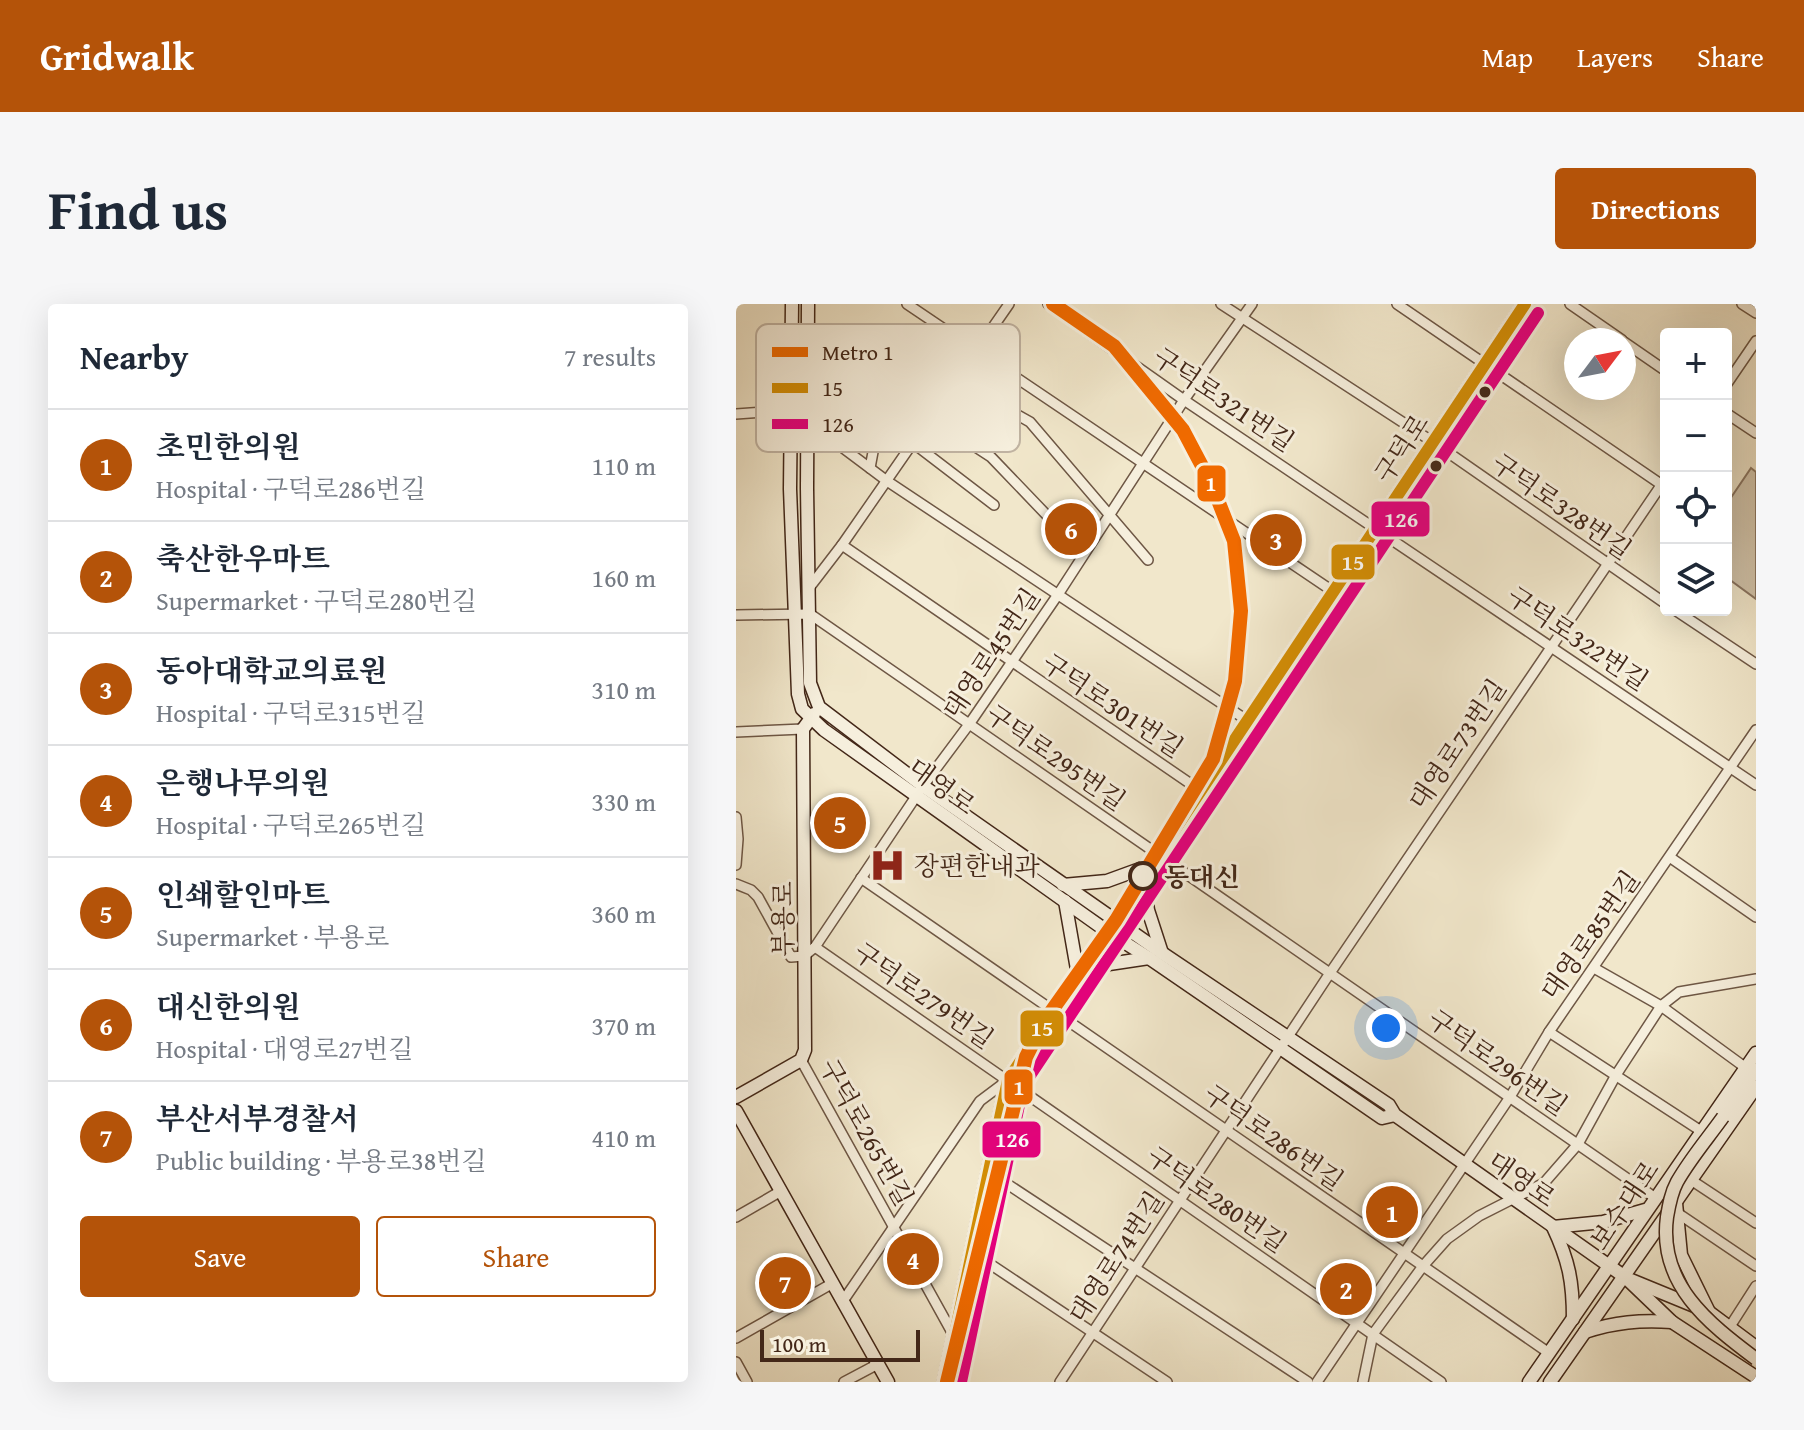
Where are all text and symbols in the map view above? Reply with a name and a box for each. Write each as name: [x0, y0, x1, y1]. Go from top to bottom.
text: Gridwalk: [40, 28, 194, 84]
text: Map: [1482, 36, 1533, 77]
text: Layers: [1577, 36, 1653, 77]
text: Share: [1697, 36, 1764, 77]
text: Find us: [48, 167, 228, 250]
button: Directions: [1555, 168, 1756, 249]
legend: [756, 324, 1020, 452]
north arrow: [1564, 328, 1636, 400]
map controls: [1660, 328, 1732, 616]
button: +: [1660, 328, 1732, 400]
text: Nearby: [80, 332, 189, 381]
text: Metro 1: [822, 336, 894, 368]
text: 7 results: [564, 337, 656, 376]
street label: 구덕로321번길: [1145, 337, 1303, 461]
text: 15: [822, 372, 843, 404]
unlabelled marker: [1477, 384, 1493, 400]
button: −: [1660, 400, 1732, 472]
street label: 구덕로: [1364, 406, 1438, 490]
text: 126: [822, 408, 854, 440]
text: 초민한의원: [156, 424, 301, 468]
street label: 구덕로328번길: [1484, 443, 1640, 569]
text: 1: [99, 446, 113, 485]
text: 110 m: [591, 446, 656, 485]
unlabelled marker: [1428, 458, 1444, 474]
line badge: 1: [1196, 464, 1227, 503]
text: 1: [1205, 467, 1217, 499]
text: Hospital · 구덕로286번길: [156, 469, 426, 508]
button: locate: [1660, 472, 1732, 544]
pin: 6: [1045, 499, 1097, 559]
line badge: 126: [1370, 500, 1431, 538]
text: 126: [1384, 503, 1418, 535]
pin: 3: [1250, 510, 1302, 570]
text: 축산한우마트: [156, 536, 330, 580]
line badge: 15: [1330, 543, 1376, 581]
button: layers: [1660, 544, 1732, 616]
text: 15: [1342, 546, 1364, 578]
text: 2: [99, 558, 113, 597]
text: 160 m: [591, 558, 656, 597]
street label: 구덕로322번길: [1499, 576, 1657, 700]
street label: 대영로45번길: [933, 580, 1049, 726]
text: Supermarket · 구덕로280번길: [156, 581, 477, 620]
street label: 구덕로301번길: [1034, 643, 1192, 767]
text: 동아대학교의료원: [156, 648, 388, 692]
text: 3: [99, 670, 113, 709]
text: 310 m: [591, 670, 656, 709]
street label: 대영로73번길: [1399, 671, 1515, 817]
text: Hospital · 구덕로315번길: [156, 693, 426, 732]
street label: 구덕로295번길: [978, 694, 1134, 820]
street label: 대영로: [900, 748, 984, 824]
text: 은행나무의원: [156, 760, 330, 804]
text: 4: [99, 782, 113, 821]
text: 330 m: [591, 782, 656, 821]
pin: 5: [814, 793, 866, 853]
text: Hospital · 구덕로265번길: [156, 805, 426, 844]
hospital icon: 장편한내과: [869, 846, 907, 884]
place label: 장편한내과: [914, 846, 1040, 885]
place label: 동대신: [1164, 857, 1239, 896]
marker: 동대신: [1129, 862, 1157, 890]
street label: 대영로85번길: [1531, 862, 1649, 1008]
text: 인쇄할인마트: [156, 872, 330, 916]
street label: 부용로: [763, 881, 802, 957]
text: 5: [99, 894, 113, 933]
text: 360 m: [591, 894, 656, 933]
text: Supermarket · 부용로: [156, 917, 389, 956]
street label: 구덕로279번길: [846, 932, 1002, 1058]
text: 대신한의원: [156, 984, 301, 1028]
street label: 구덕로296번길: [1420, 999, 1576, 1125]
text: 6: [99, 1006, 113, 1045]
text: 370 m: [591, 1006, 656, 1045]
your location: [1366, 1008, 1406, 1048]
line badge: 15: [1019, 1009, 1065, 1048]
text: 15: [1031, 1012, 1053, 1044]
text: Hospital · 대영로27번길: [156, 1029, 413, 1068]
street label: 구덕로265번길: [810, 1051, 924, 1213]
line badge: 1: [1003, 1068, 1034, 1106]
text: 1: [1013, 1071, 1025, 1103]
street label: 구덕로286번길: [1196, 1074, 1352, 1200]
text: 부산서부경찰서: [156, 1096, 359, 1140]
text: 7: [99, 1118, 113, 1157]
text: 410 m: [591, 1118, 656, 1157]
line badge: 126: [981, 1120, 1042, 1159]
text: 126: [995, 1123, 1029, 1155]
street label: 구덕로280번길: [1139, 1136, 1295, 1262]
text: Public building · 부용로38번길: [156, 1141, 487, 1180]
street label: 대영로: [1480, 1141, 1564, 1217]
street label: 보수대로: [1580, 1152, 1668, 1258]
pin: 1: [1366, 1182, 1418, 1242]
street label: 대영로74번길: [1059, 1183, 1173, 1331]
button: Save: [80, 1216, 360, 1297]
button: Share: [376, 1216, 656, 1297]
pin: 4: [887, 1229, 939, 1289]
pin: 7: [759, 1253, 811, 1313]
pin: 2: [1320, 1259, 1372, 1319]
scale bar: [760, 1326, 920, 1362]
text: 100 m: [772, 1328, 827, 1360]

